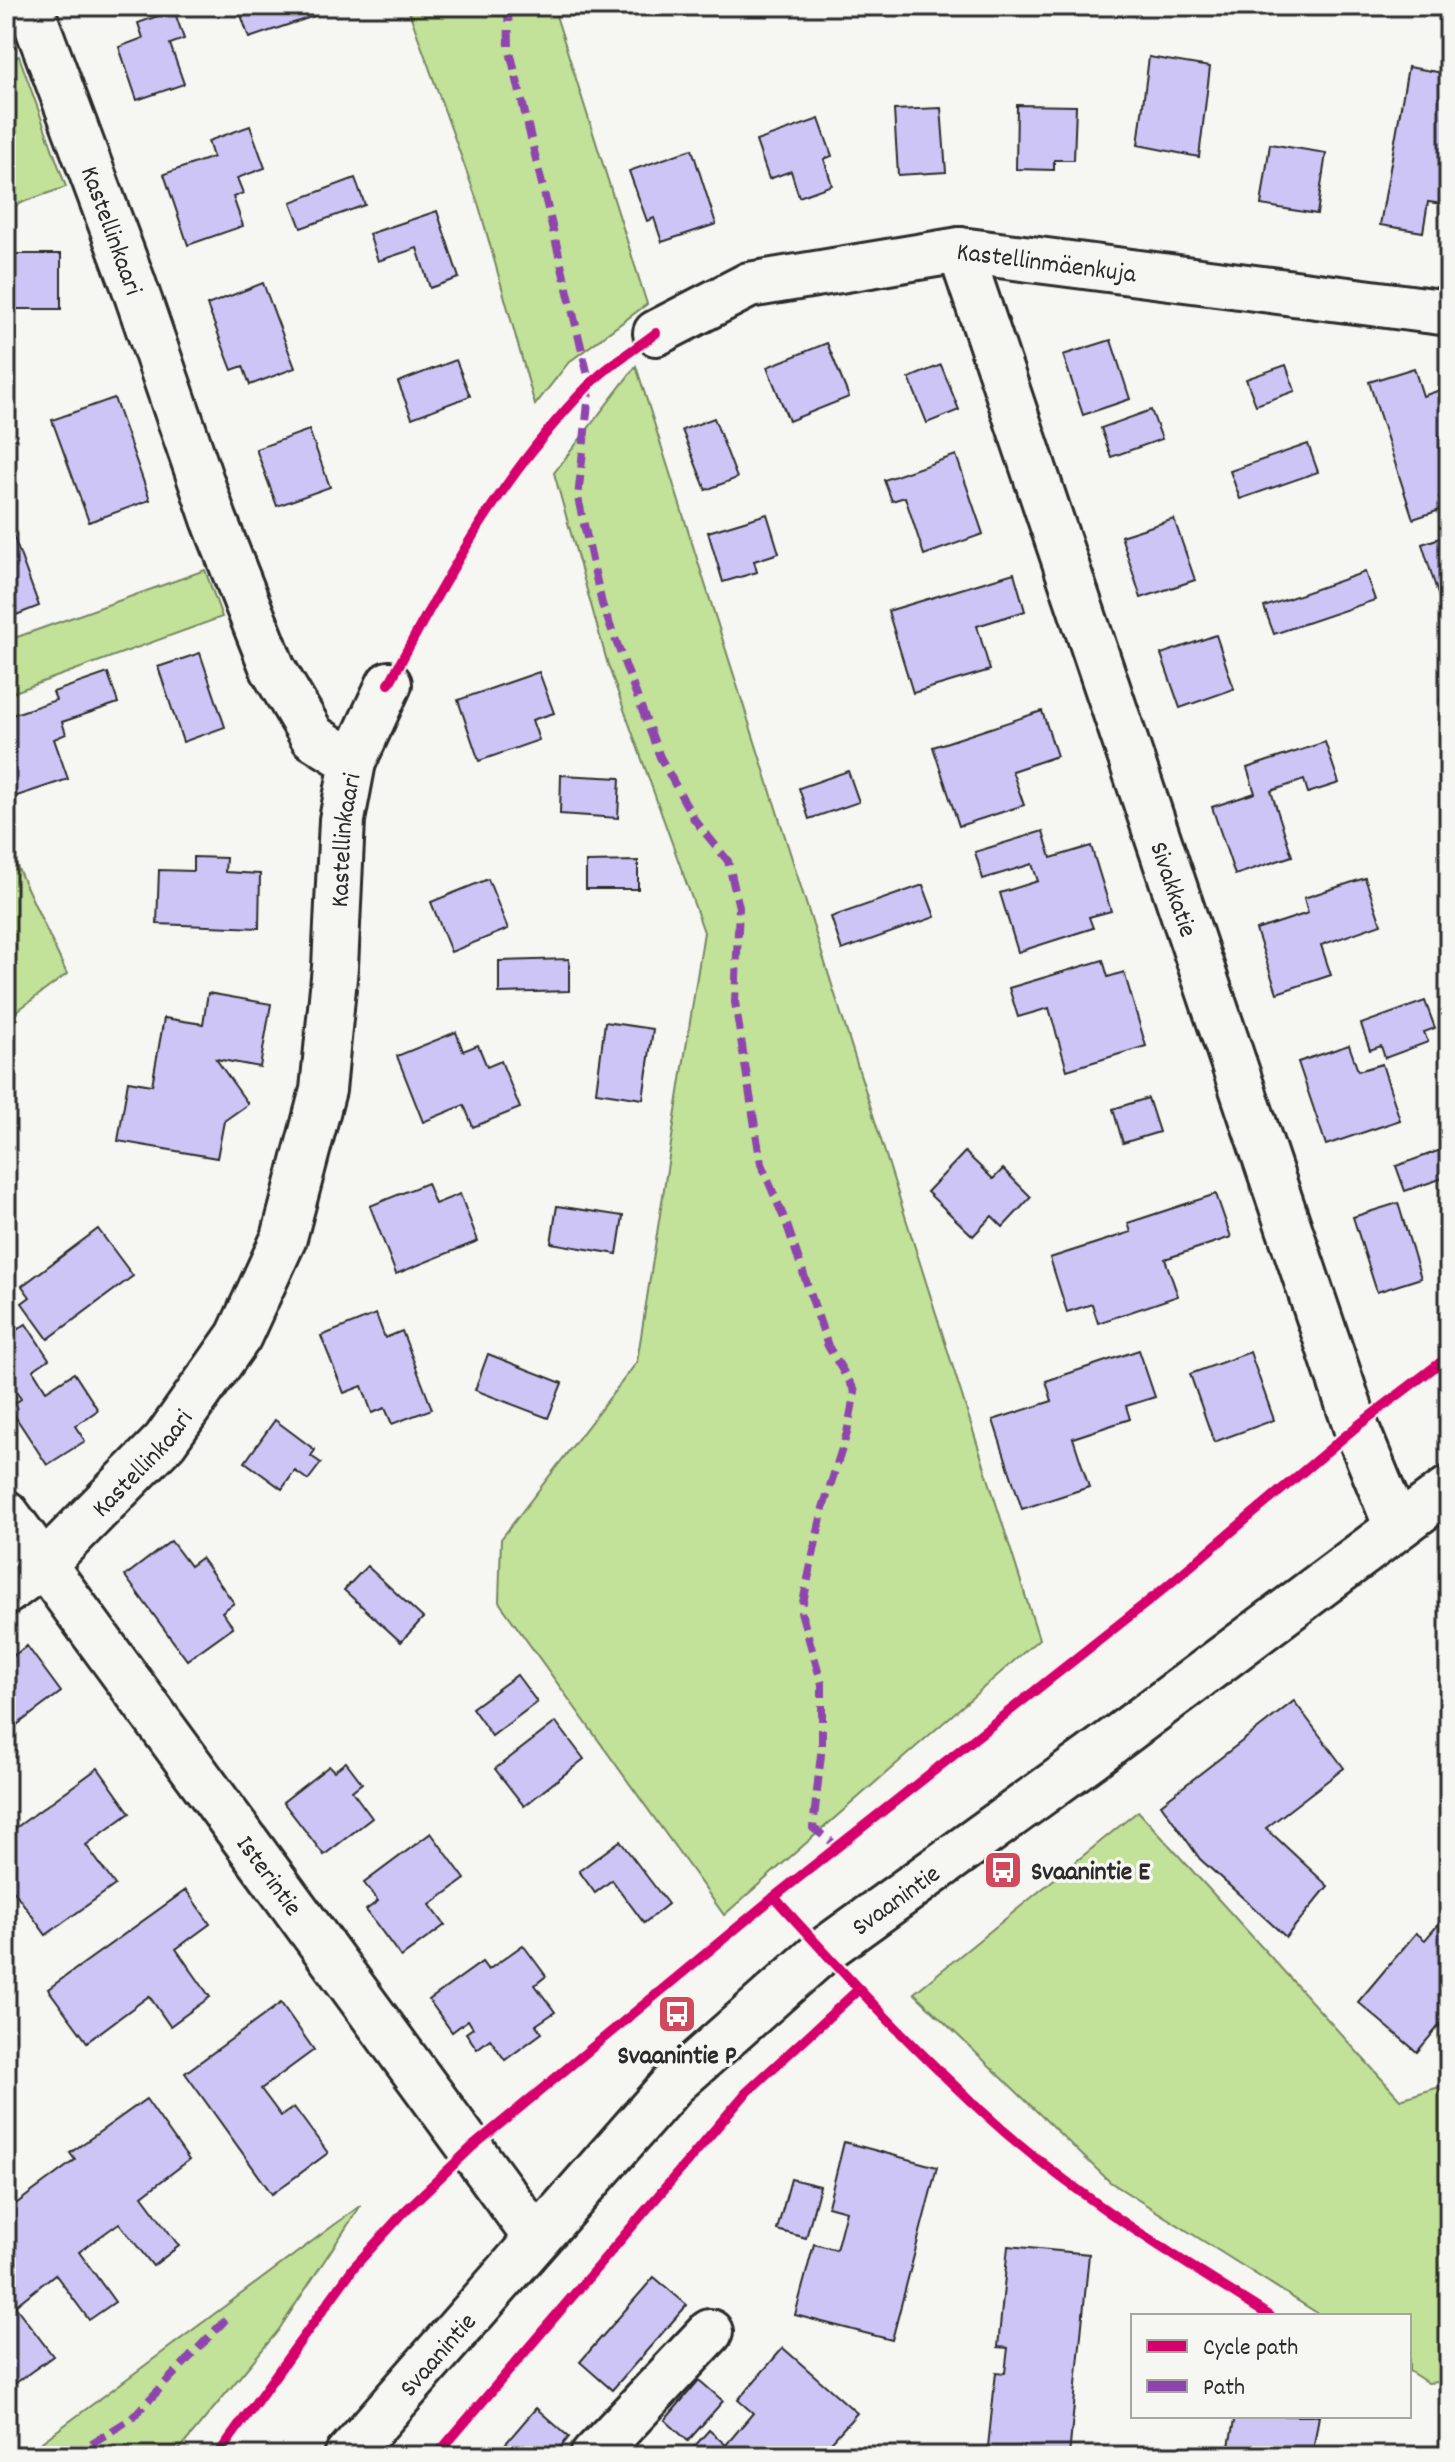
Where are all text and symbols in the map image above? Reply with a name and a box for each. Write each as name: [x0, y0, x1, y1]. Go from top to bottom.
street label: Kastellinkaari: [69, 162, 150, 301]
street label: Kastellinmäenkuja: [954, 235, 1139, 295]
street label: Kastellinkaari: [323, 770, 373, 908]
street label: Sivakkatie: [1138, 837, 1205, 943]
street label: Kastellinkaari: [85, 1403, 204, 1527]
street label: Isterintie: [225, 1829, 310, 1925]
bus stop icon: Svaanintie E: [982, 1849, 1024, 1891]
place label: Svaanintie E: [1031, 1855, 1150, 1892]
street label: Svaanintie: [845, 1857, 949, 1946]
bus stop icon: Svaanintie P: [656, 1993, 698, 2035]
place label: Svaanintie P: [617, 2039, 737, 2076]
street label: Svaanintie: [392, 2306, 487, 2406]
legend: [1131, 2314, 1411, 2418]
text: Cycle path: [1203, 2332, 1298, 2366]
text: Path: [1203, 2372, 1245, 2406]

